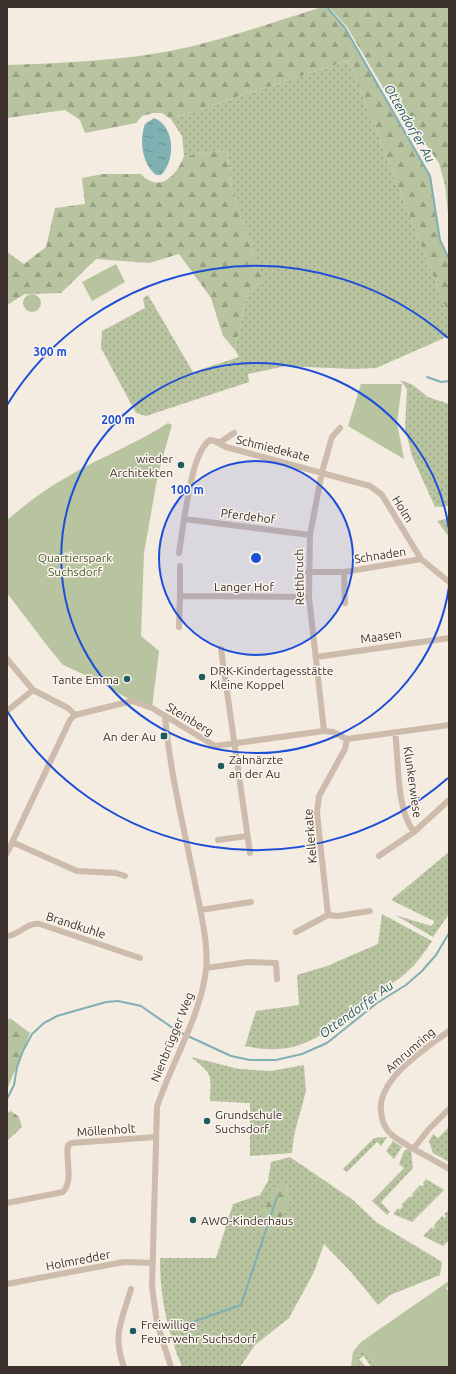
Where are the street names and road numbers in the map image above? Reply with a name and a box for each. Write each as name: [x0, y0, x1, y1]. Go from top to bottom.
street label: Schmiedekate: [235, 433, 311, 463]
street label: Holm: [390, 493, 416, 525]
street label: Pferdehof: [220, 506, 276, 526]
street label: Schnaden: [353, 544, 407, 566]
street label: Rethbruch: [292, 549, 306, 605]
street label: Langer Hof: [214, 580, 274, 593]
street label: Maasen: [360, 627, 402, 645]
street label: Steinberg: [164, 700, 216, 738]
street label: Klunkerwiese: [402, 745, 424, 819]
street label: Kellerkate: [301, 808, 319, 864]
street label: Brandkuhle: [45, 909, 107, 941]
street label: Nienbrügger Weg: [148, 990, 196, 1084]
street label: Amrumring: [383, 1025, 437, 1075]
street label: Möllenholt: [76, 1121, 136, 1139]
street label: Holmredder: [45, 1247, 112, 1273]

